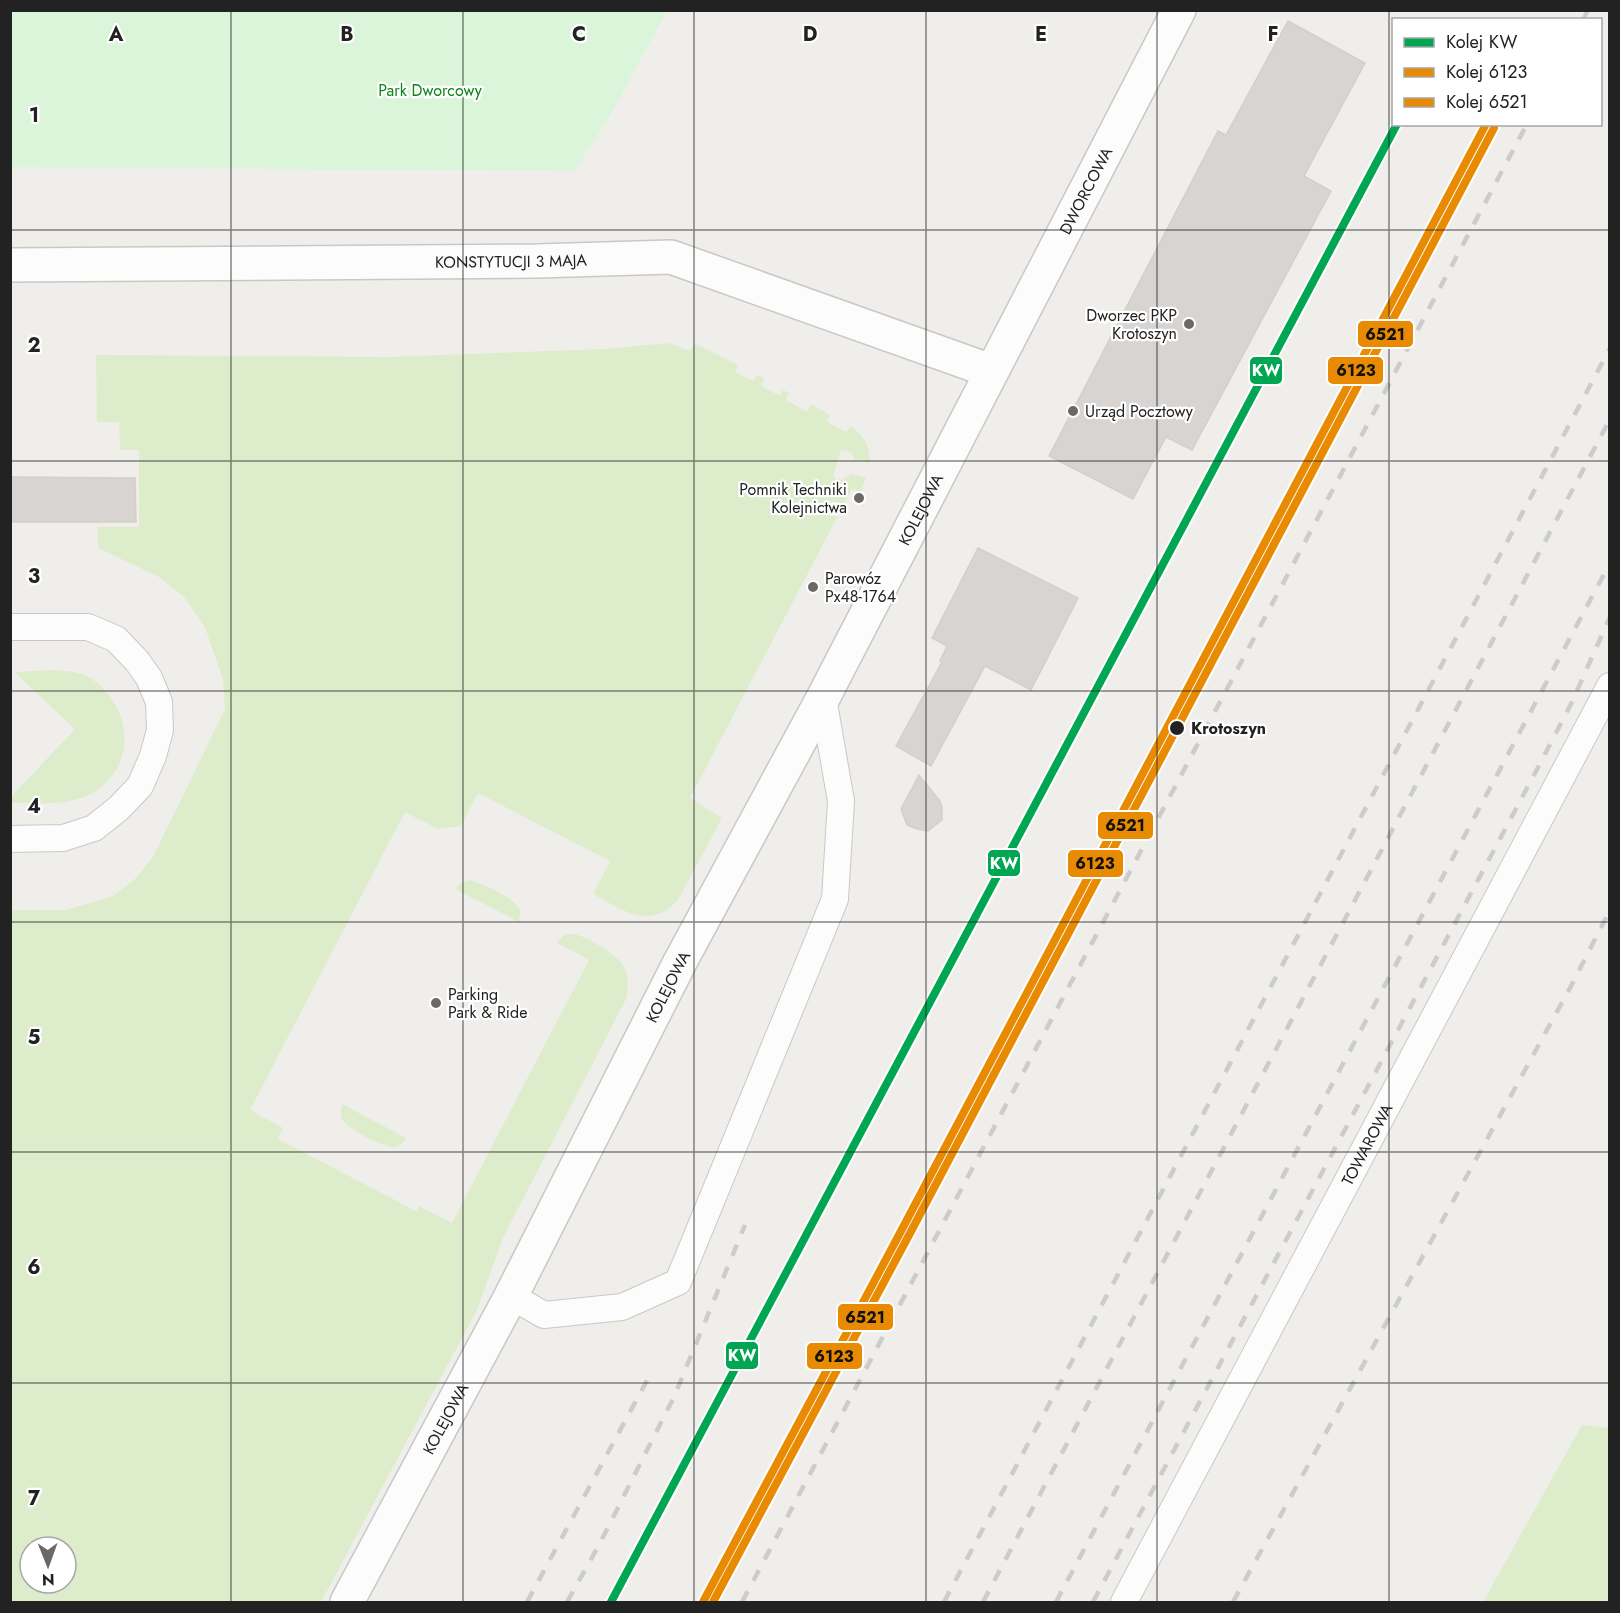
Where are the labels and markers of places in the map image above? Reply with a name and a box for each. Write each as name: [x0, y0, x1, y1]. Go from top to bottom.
place label: Dworzec PKP Krotoszyn: [1086, 304, 1177, 345]
marker: Dworzec PKP Krotoszyn: [1182, 317, 1196, 331]
place label: Urząd Pocztowy: [1085, 400, 1194, 423]
marker: Urząd Pocztowy: [1066, 404, 1080, 418]
place label: Pomnik Techniki Kolejnictwa: [739, 478, 847, 519]
marker: Pomnik Techniki Kolejnictwa: [852, 491, 866, 505]
place label: Parowóz Px48-1764: [825, 567, 896, 608]
marker: Parowóz Px48-1764: [806, 580, 820, 594]
place label: Krotoszyn: [1191, 717, 1266, 740]
marker: Krotoszyn: [1168, 719, 1186, 737]
place label: Parking Park & Ride: [448, 983, 527, 1024]
marker: Parking Park & Ride: [429, 996, 443, 1010]

